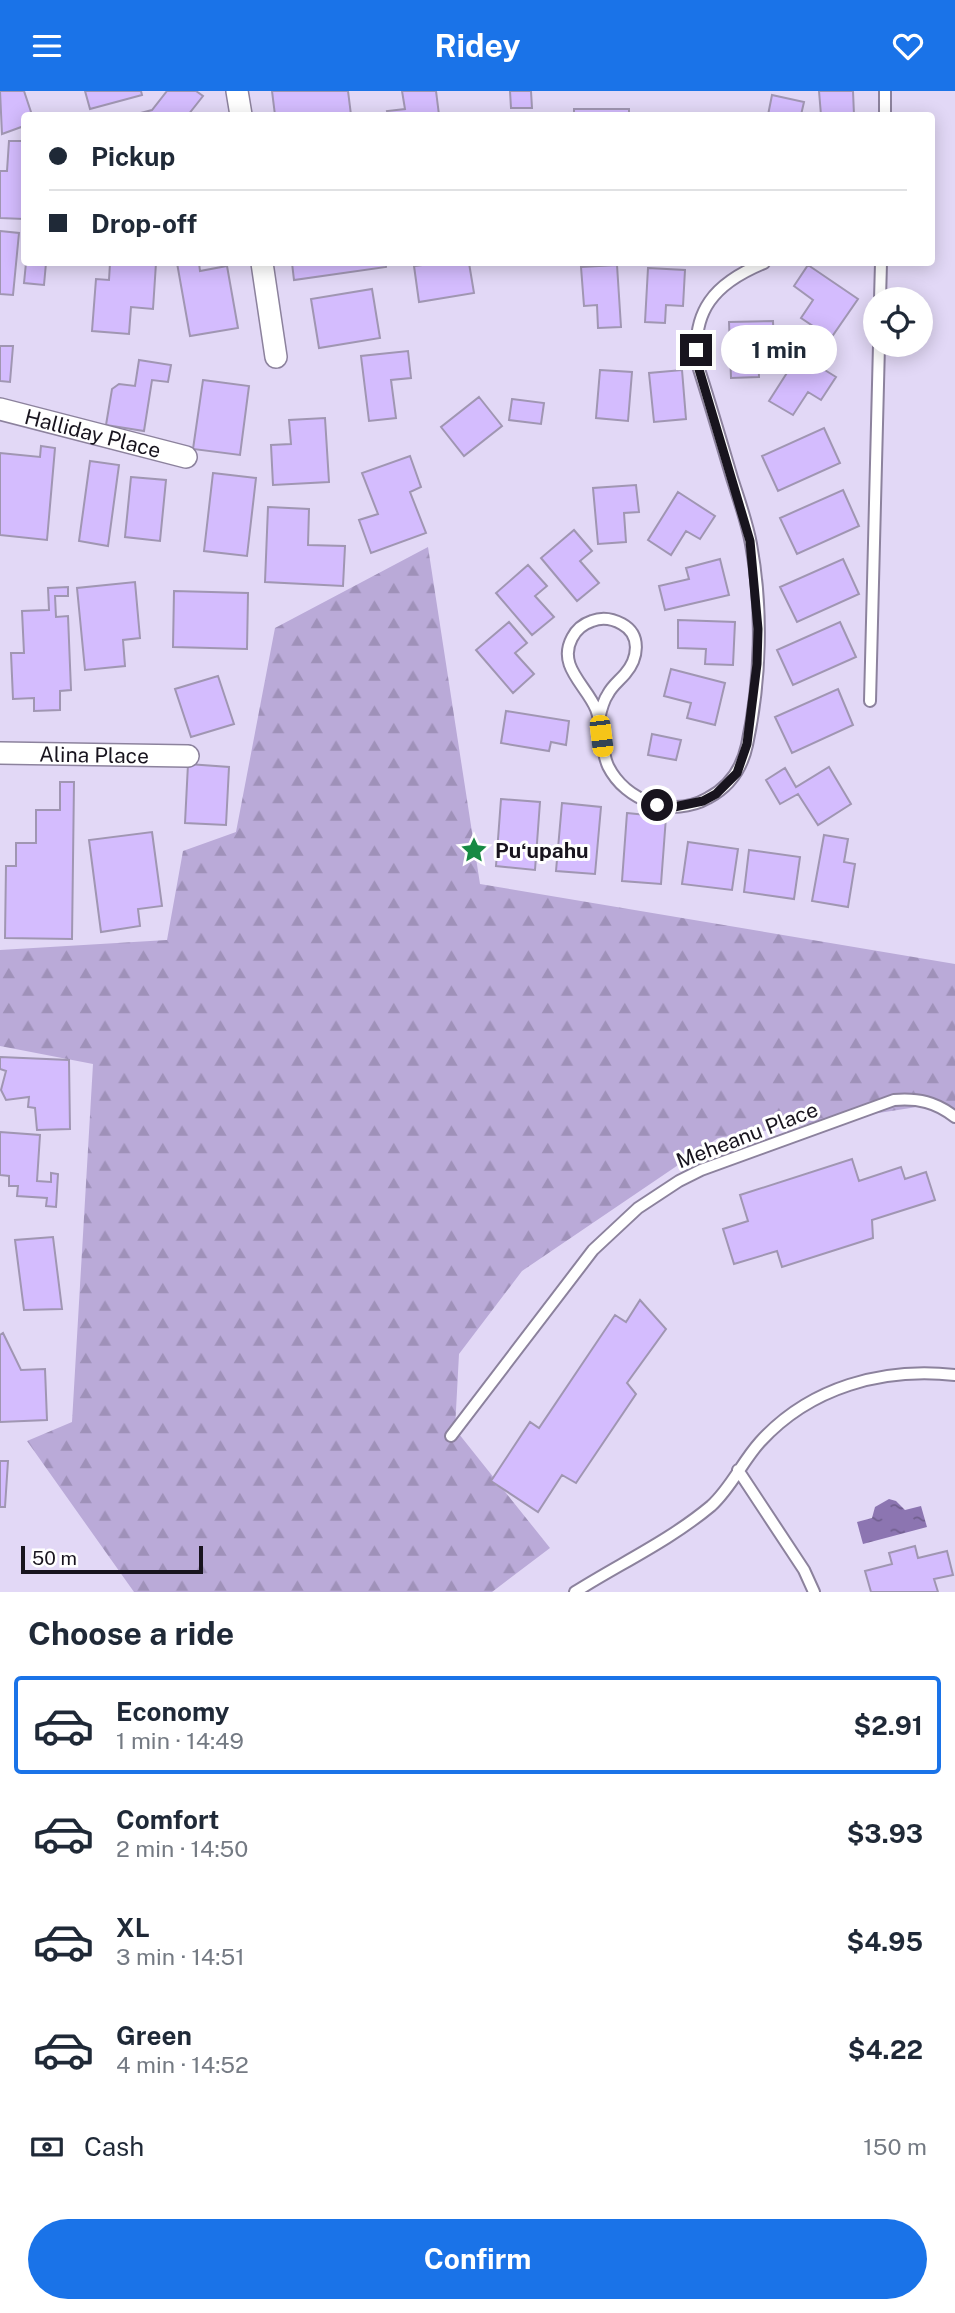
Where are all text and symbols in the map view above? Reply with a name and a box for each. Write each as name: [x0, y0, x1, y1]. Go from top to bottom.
icon: menu: [28, 27, 66, 65]
text: Ridey: [434, 27, 521, 64]
icon: heart: [889, 27, 927, 65]
text: Pickup: [91, 141, 175, 172]
text: Drop-off: [91, 208, 197, 239]
map controls: [863, 287, 933, 357]
button: locate: [863, 287, 933, 357]
callout: 1 min: [720, 325, 836, 375]
route end: [680, 334, 712, 366]
text: 1 min: [751, 336, 807, 363]
street label: Halliday Place: [22, 403, 164, 463]
car: [589, 714, 614, 758]
street label: Alina Place: [39, 741, 149, 768]
route start: [641, 789, 673, 821]
place icon: Puʻupahu: [459, 835, 489, 865]
place label: Puʻupahu: [495, 838, 589, 863]
street label: Meheanu Place: [673, 1097, 821, 1173]
scale bar: [21, 1543, 203, 1575]
text: 50 m: [32, 1547, 77, 1569]
text: Choose a ride: [28, 1615, 234, 1652]
icon: car: [32, 1694, 95, 1757]
text: Economy: [116, 1696, 229, 1727]
text: $2.91: [854, 1710, 923, 1741]
text: 1 min · 14:49: [116, 1727, 244, 1754]
icon: car: [32, 1802, 95, 1865]
text: Comfort: [116, 1804, 219, 1835]
text: $3.93: [847, 1818, 923, 1849]
text: 2 min · 14:50: [116, 1835, 248, 1862]
icon: car: [32, 1910, 95, 1973]
text: XL: [116, 1912, 150, 1943]
text: $4.95: [847, 1926, 923, 1957]
text: 3 min · 14:51: [116, 1943, 245, 1970]
icon: car: [32, 2018, 95, 2081]
text: Green: [116, 2020, 192, 2051]
text: $4.22: [848, 2034, 923, 2065]
text: 4 min · 14:52: [116, 2051, 249, 2078]
icon: cash: [28, 2128, 66, 2166]
text: Cash: [84, 2131, 144, 2162]
text: 150 m: [863, 2133, 927, 2160]
button: Confirm: [28, 2219, 927, 2299]

